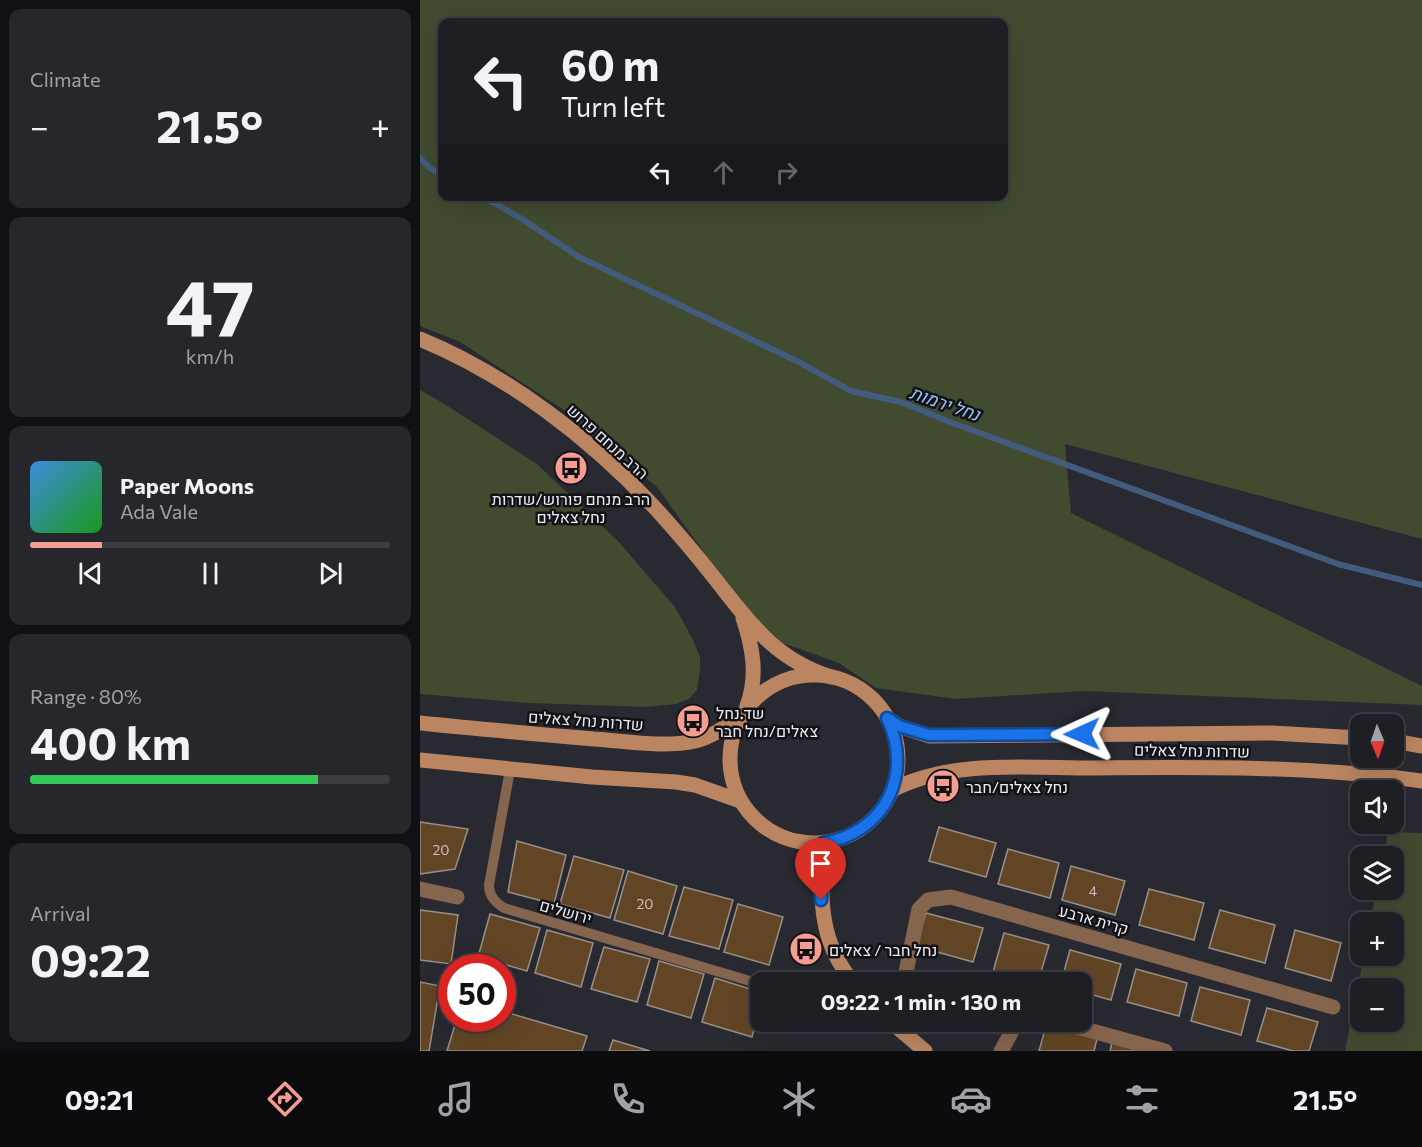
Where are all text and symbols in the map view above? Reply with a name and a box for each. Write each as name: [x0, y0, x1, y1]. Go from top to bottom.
text: 60 m: [561, 38, 660, 90]
icon: left: [462, 42, 540, 120]
text: Climate: [30, 67, 100, 91]
text: Turn left: [561, 90, 665, 123]
text: 21.5°: [156, 97, 263, 152]
text: −: [30, 105, 49, 146]
text: +: [371, 105, 390, 146]
icon: left: [644, 156, 677, 189]
icon: ahead: [707, 156, 740, 189]
icon: right: [770, 156, 803, 189]
text: 47: [165, 257, 255, 352]
text: km/h: [186, 344, 234, 368]
water label: נחל ירמות: [907, 381, 984, 426]
street label: הרב מנחם פרוש: [563, 399, 653, 483]
bus stop icon: הרב מנחם פורוש/שדרות נחל צאלים: [553, 450, 589, 486]
text: Paper Moons: [120, 472, 254, 499]
place label: הרב מנחם פורוש/שדרות נחל צאלים: [492, 489, 650, 526]
text: Ada Vale: [120, 499, 198, 523]
icon: previous: [74, 557, 107, 590]
icon: pause: [194, 557, 227, 590]
icon: next: [314, 557, 347, 590]
text: Range · 80%: [30, 684, 142, 708]
position arrow: [1050, 702, 1114, 766]
bus stop icon: שד.נחל צאלים/נחל חבר: [675, 703, 711, 739]
place label: שד.נחל צאלים/נחל חבר: [716, 703, 818, 740]
street label: שדרות נחל צאלים: [528, 706, 644, 734]
text: 400 km: [30, 714, 191, 769]
north arrow: [1350, 714, 1404, 768]
map controls: [1350, 714, 1404, 1032]
street label: שדרות נחל צאלים: [1134, 739, 1250, 761]
bus stop icon: נחל צאלים/חבר: [925, 768, 961, 804]
place label: נחל צאלים/חבר: [966, 777, 1068, 796]
button: sound: [1350, 780, 1404, 834]
pin: [795, 838, 846, 900]
house number: 20: [433, 841, 449, 858]
button: layers: [1350, 846, 1404, 900]
icon: arrive: [804, 847, 837, 880]
house number: 4: [1089, 882, 1098, 899]
street label: ירושלים: [538, 895, 594, 927]
house number: 20: [637, 895, 653, 912]
street label: קרית ארבע: [1057, 900, 1131, 938]
text: Arrival: [30, 901, 91, 925]
button: +: [1350, 912, 1404, 966]
text: 09:22: [30, 931, 151, 986]
bus stop icon: נחל חבר / צאלים: [788, 931, 824, 967]
place label: נחל חבר / צאלים: [829, 940, 937, 959]
speed limit sign: 50: [438, 954, 516, 1032]
button: −: [1350, 978, 1404, 1032]
text: 09:22 · 1 min · 130 m: [821, 988, 1021, 1015]
icon: directions: [264, 1078, 306, 1120]
icon: music: [435, 1078, 477, 1120]
icon: phone: [607, 1078, 649, 1120]
icon: climate: [778, 1078, 820, 1120]
icon: car: [950, 1078, 992, 1120]
icon: filters: [1121, 1078, 1163, 1120]
text: 09:21: [65, 1083, 134, 1116]
text: 21.5°: [1293, 1083, 1357, 1116]

